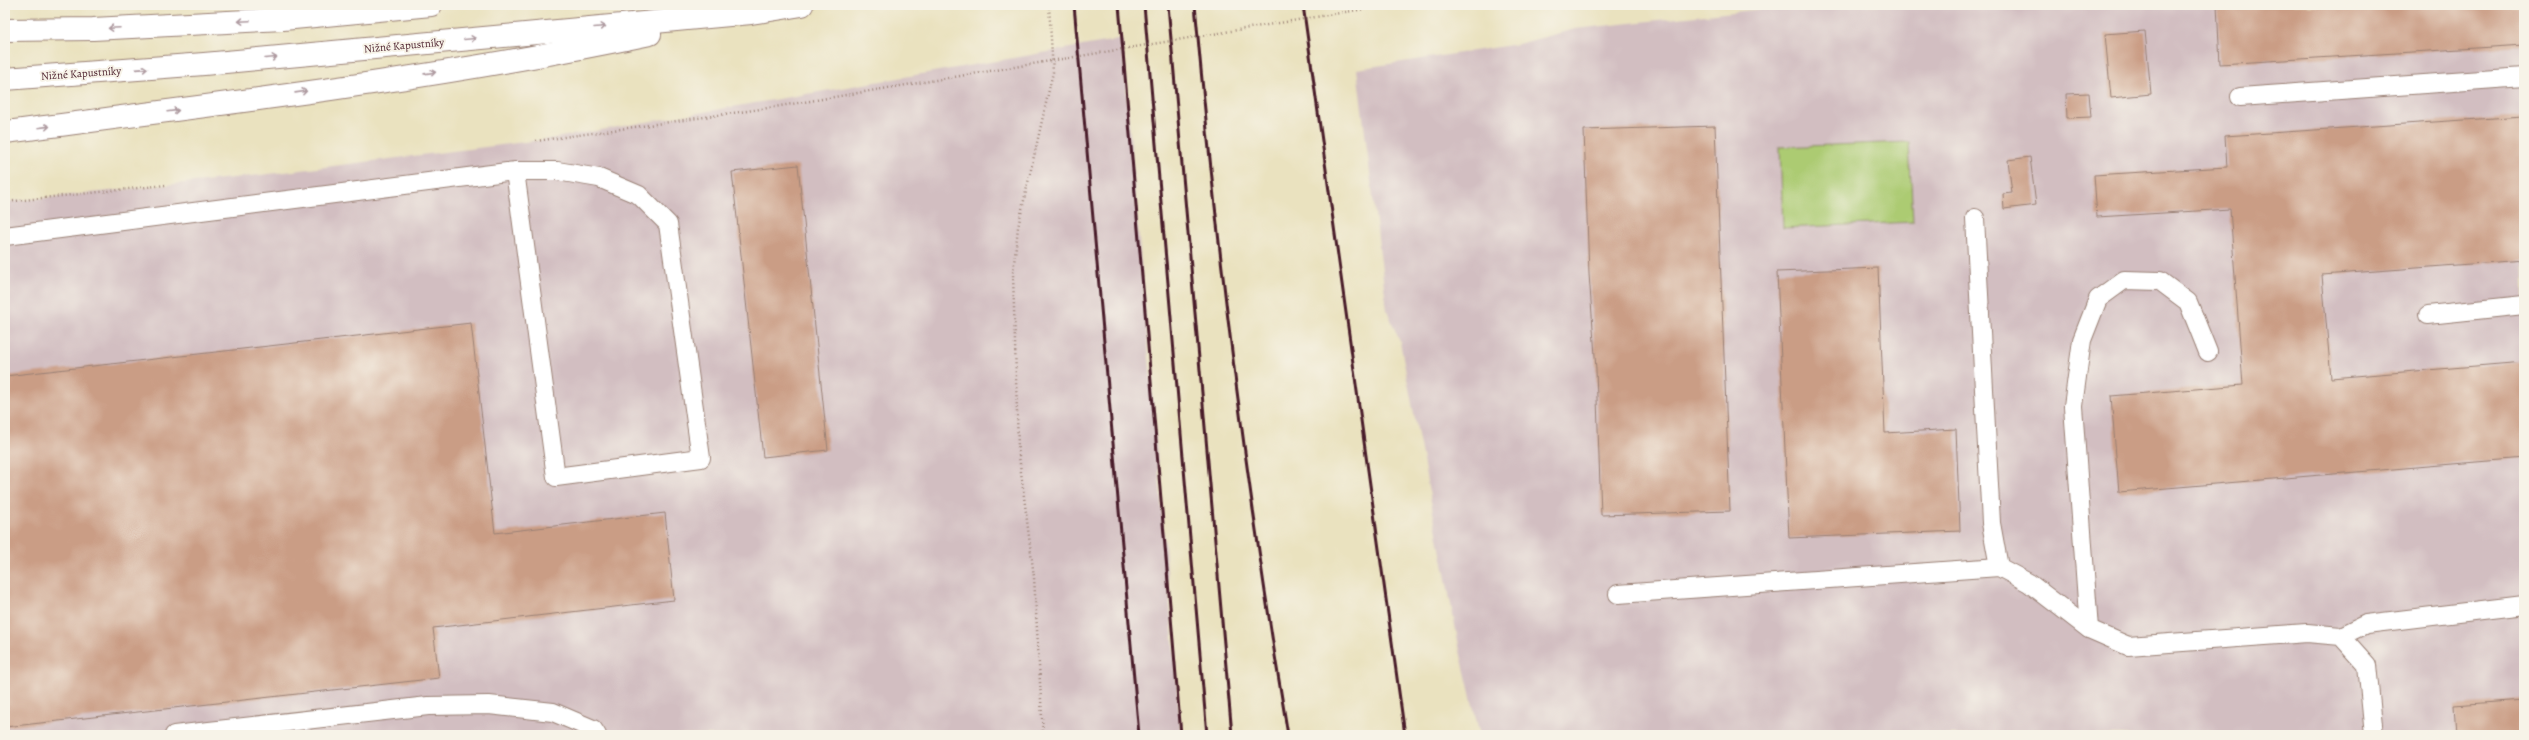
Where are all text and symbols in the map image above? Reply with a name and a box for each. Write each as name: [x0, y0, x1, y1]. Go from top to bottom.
one-way arrow: [238, 17, 251, 24]
one-way arrow: [593, 23, 606, 31]
one-way arrow: [108, 25, 121, 32]
street label: Nižné Kapustníky: [363, 35, 445, 56]
one-way arrow: [463, 35, 476, 43]
one-way arrow: [264, 54, 277, 62]
street label: Nižné Kapustníky: [40, 63, 122, 84]
one-way arrow: [135, 65, 148, 72]
one-way arrow: [423, 69, 436, 77]
one-way arrow: [294, 88, 307, 96]
one-way arrow: [166, 107, 179, 114]
one-way arrow: [37, 123, 50, 131]

